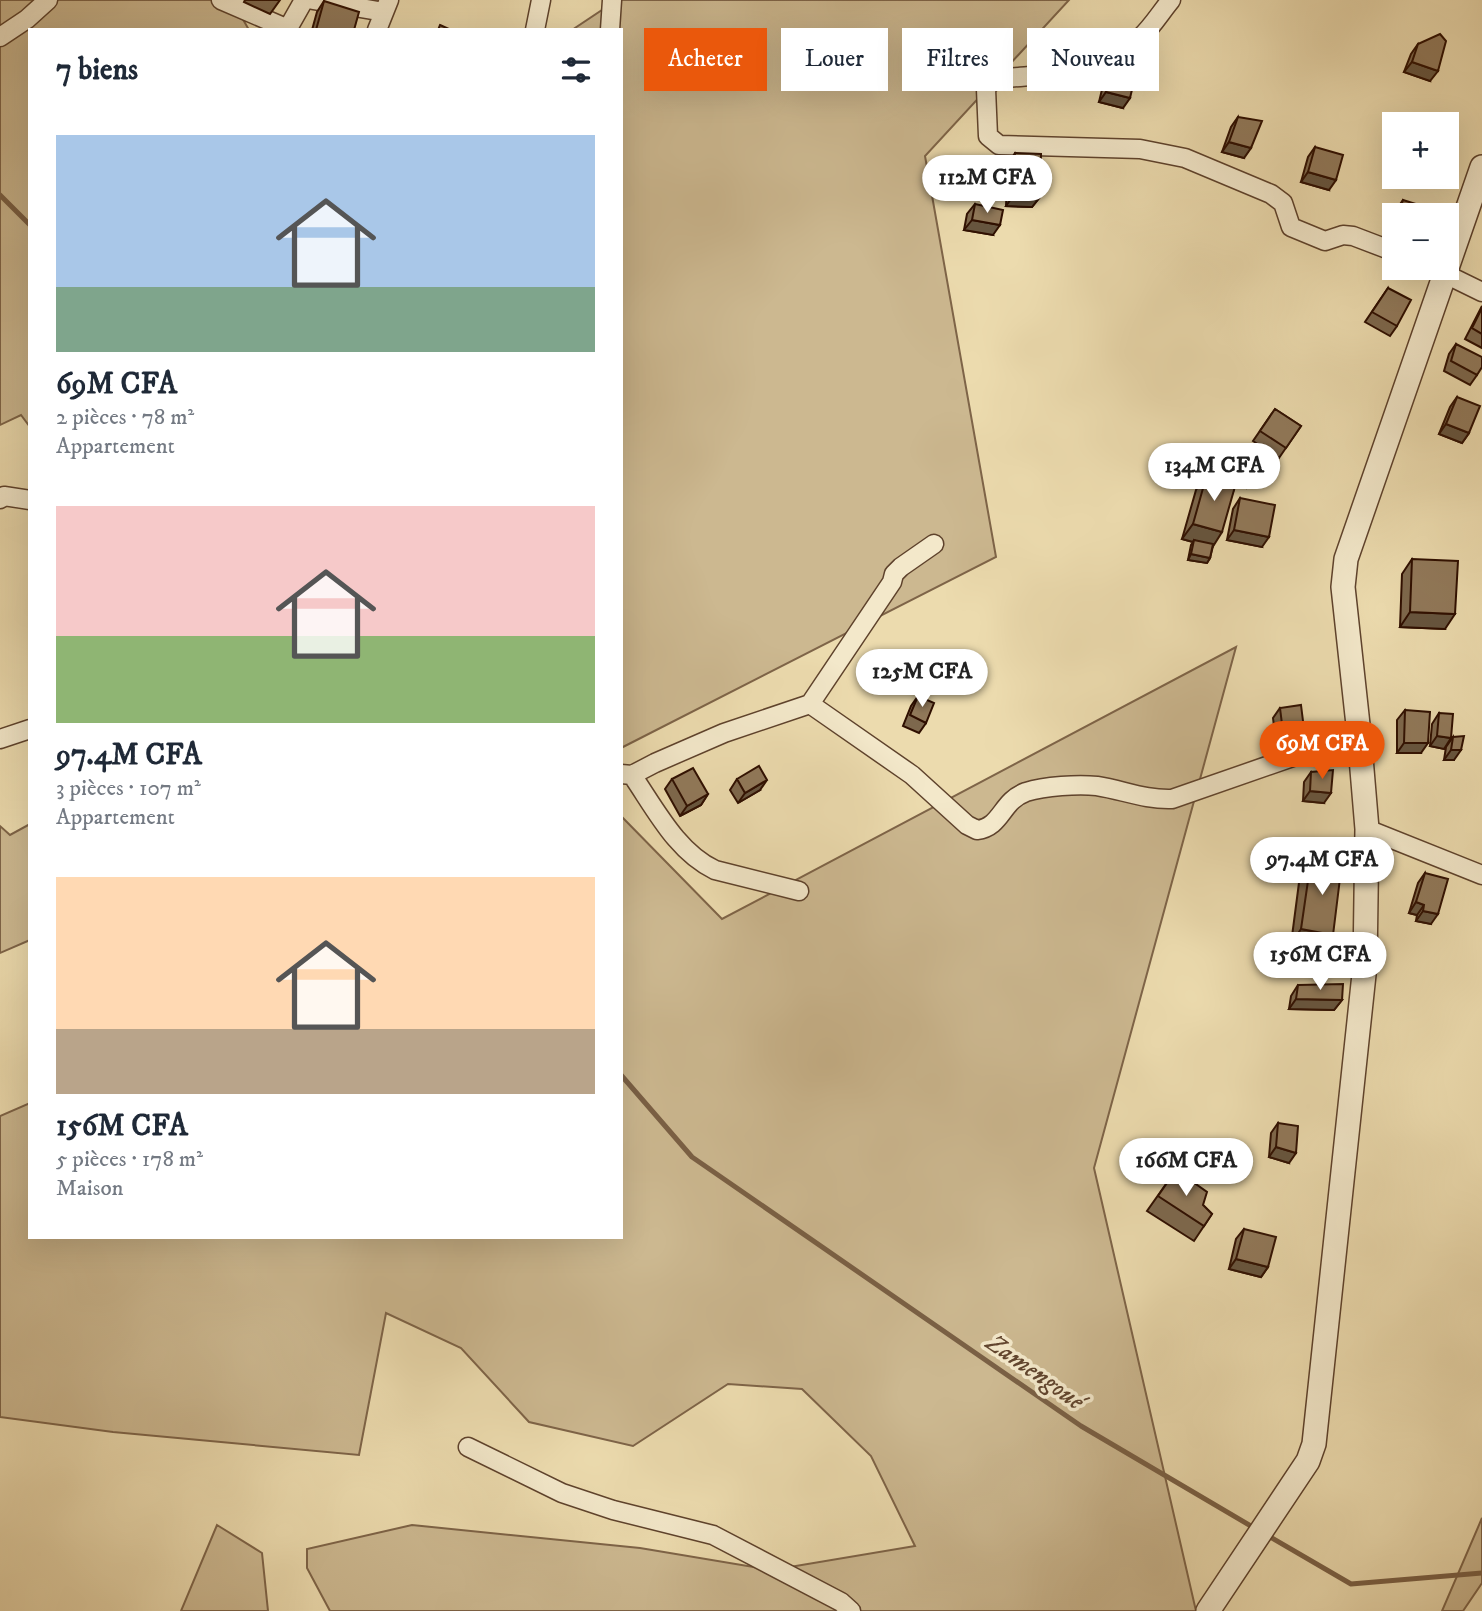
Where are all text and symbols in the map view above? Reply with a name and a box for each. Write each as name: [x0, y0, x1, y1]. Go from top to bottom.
chip: Acheter: [644, 28, 767, 91]
chip: Louer: [781, 28, 888, 91]
chip: Filtres: [902, 28, 1013, 91]
chip: Nouveau: [1027, 28, 1159, 91]
icon: filters: [557, 51, 595, 89]
text: 7 biens: [56, 52, 138, 89]
map controls: [1382, 112, 1459, 280]
button: +: [1382, 112, 1459, 189]
pin: 112M CFA: [915, 156, 1059, 215]
text: 112M CFA: [938, 163, 1036, 192]
icon: home: [263, 180, 389, 306]
button: −: [1382, 203, 1459, 280]
text: 69M CFA: [56, 366, 177, 403]
text: 2 pièces · 78 m²: [56, 403, 194, 432]
text: Appartement: [56, 432, 175, 461]
pin: 134M CFA: [1142, 444, 1286, 503]
text: 134M CFA: [1164, 451, 1264, 480]
icon: home: [263, 551, 389, 677]
pin: 125M CFA: [850, 650, 994, 709]
text: 125M CFA: [872, 657, 972, 686]
pin: 69M CFA: [1257, 722, 1387, 781]
text: 69M CFA: [1276, 729, 1368, 758]
text: 97.4M CFA: [56, 737, 202, 774]
text: 3 pièces · 107 m²: [56, 774, 201, 803]
text: Appartement: [56, 803, 175, 832]
pin: 97.4M CFA: [1242, 838, 1402, 897]
text: 97.4M CFA: [1266, 845, 1378, 874]
icon: home: [263, 922, 389, 1048]
pin: 156M CFA: [1248, 932, 1392, 992]
text: 156M CFA: [1269, 940, 1371, 969]
text: 156M CFA: [56, 1108, 188, 1145]
pin: 166M CFA: [1114, 1138, 1258, 1198]
text: 5 pièces · 178 m²: [56, 1145, 203, 1174]
text: 166M CFA: [1135, 1146, 1237, 1175]
text: Maison: [56, 1174, 124, 1203]
water label: Zamengoué: [978, 1325, 1094, 1420]

